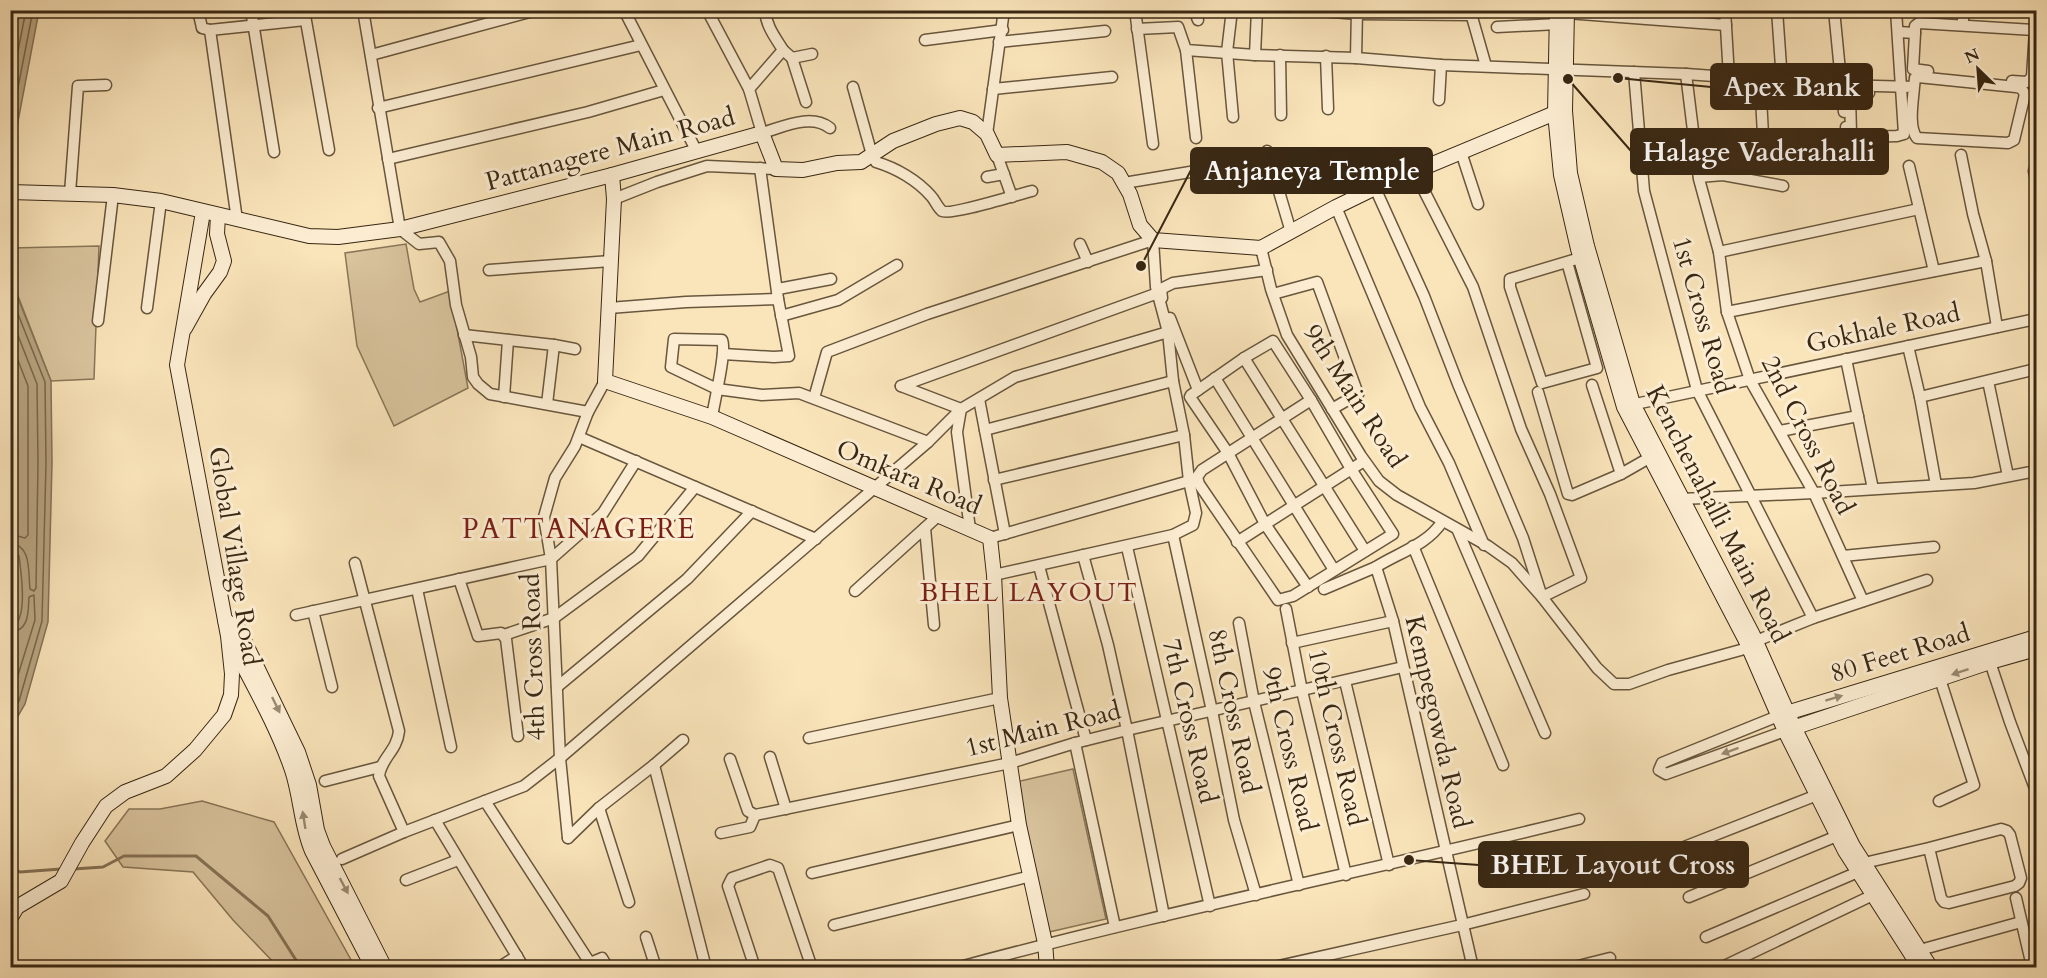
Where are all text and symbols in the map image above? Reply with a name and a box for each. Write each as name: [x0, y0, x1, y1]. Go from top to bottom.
north arrow: [1948, 39, 2008, 99]
text: N: [1961, 43, 1983, 69]
callout: Apex Bank: [1711, 64, 1872, 109]
text: Apex Bank: [1723, 69, 1861, 106]
street label: Pattanagere Main Road: [481, 99, 739, 199]
callout: Halage Vaderahalli: [1631, 129, 1888, 174]
text: Halage Vaderahalli: [1643, 134, 1875, 171]
callout: Anjaneya Temple: [1191, 148, 1432, 193]
text: Anjaneya Temple: [1204, 153, 1420, 190]
street label: 1st Cross Road: [1664, 232, 1742, 398]
street label: Gokhale Road: [1803, 295, 1963, 361]
street label: 9th Main Road: [1295, 317, 1415, 475]
street label: 2nd Cross Road: [1753, 350, 1863, 521]
street label: Kenchenahalli Main Road: [1638, 379, 1798, 649]
street label: Omkara Road: [831, 431, 987, 523]
street label: Global Village Road: [200, 444, 270, 668]
district label: PATTANAGERE: [462, 510, 696, 548]
street label: 4th Cross Road: [513, 572, 553, 741]
district label: BHEL LAYOUT: [920, 574, 1138, 611]
street label: Kempegowda Road: [1396, 612, 1480, 832]
street label: 80 Feet Road: [1826, 615, 1974, 691]
street label: 8th Cross Road: [1199, 625, 1269, 797]
street label: 7th Cross Road: [1154, 635, 1226, 807]
street label: 10th Cross Road: [1300, 645, 1374, 829]
street label: 9th Cross Road: [1254, 663, 1326, 835]
one-way arrow: [1951, 668, 1969, 678]
street label: 1st Main Road: [962, 693, 1125, 765]
one-way arrow: [1825, 693, 1843, 702]
one-way arrow: [271, 697, 280, 714]
one-way arrow: [1721, 746, 1739, 756]
one-way arrow: [299, 810, 308, 829]
callout: BHEL Layout Cross: [1479, 842, 1748, 887]
text: BHEL Layout Cross: [1491, 847, 1735, 884]
one-way arrow: [339, 878, 349, 895]

